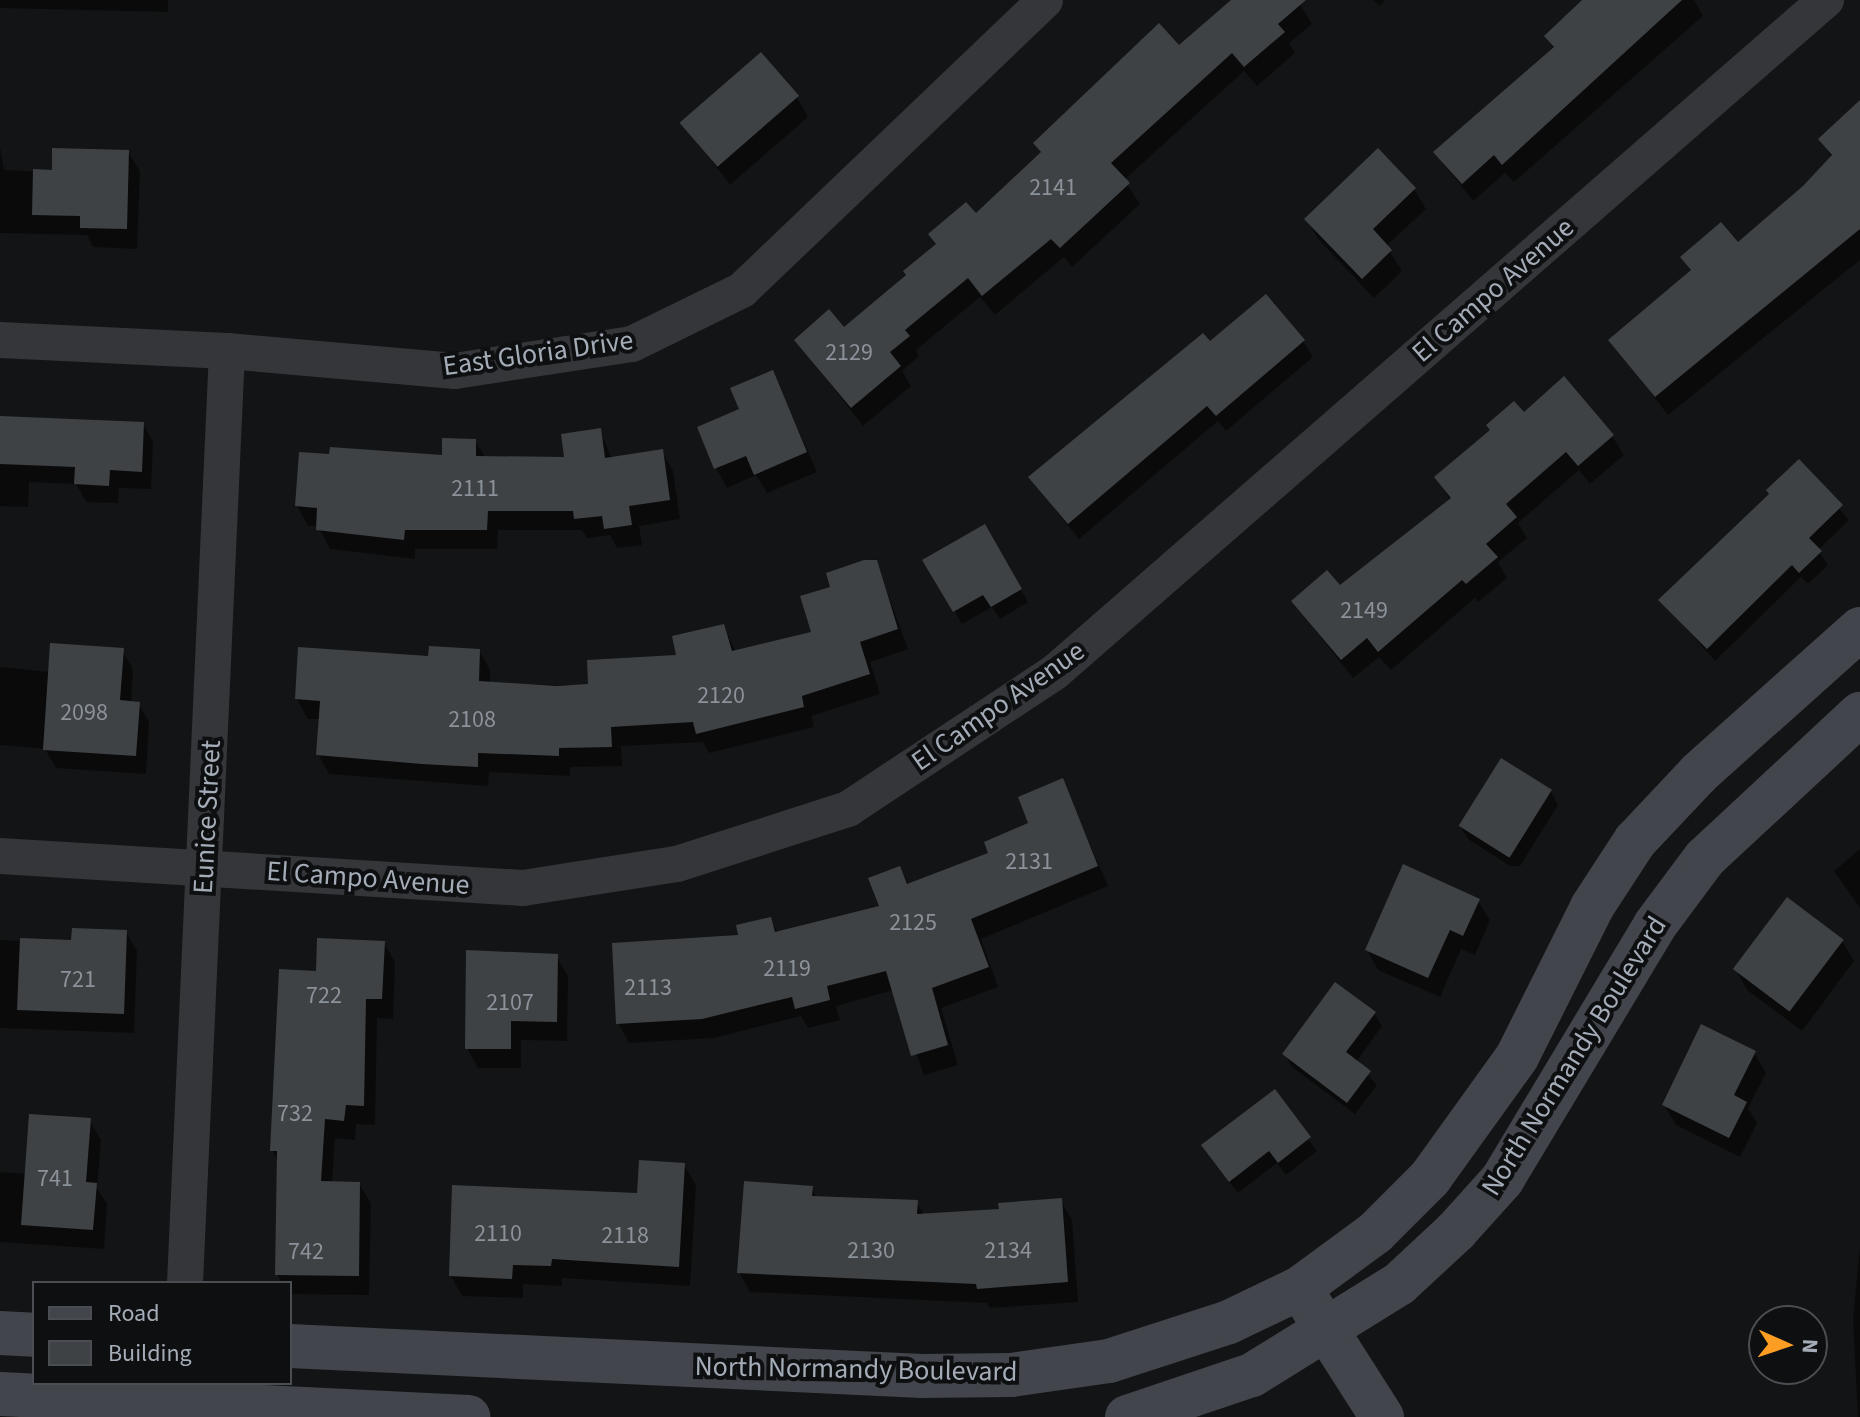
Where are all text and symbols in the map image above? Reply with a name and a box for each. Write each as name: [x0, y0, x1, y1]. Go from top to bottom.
house number: 2141: [1029, 174, 1077, 202]
street label: El Campo Avenue: [1405, 211, 1581, 369]
street label: East Gloria Drive: [441, 323, 635, 383]
house number: 2129: [825, 339, 873, 367]
house number: 2111: [451, 475, 499, 503]
house number: 2149: [1340, 597, 1388, 625]
street label: El Campo Avenue: [905, 634, 1091, 778]
house number: 2120: [697, 682, 745, 710]
house number: 2098: [60, 699, 108, 727]
house number: 2108: [448, 706, 496, 734]
street label: Eunice Street: [186, 739, 228, 895]
house number: 2131: [1005, 848, 1053, 876]
street label: El Campo Avenue: [265, 854, 471, 902]
house number: 2125: [889, 909, 937, 937]
street label: North Normandy Boulevard: [1474, 910, 1674, 1202]
house number: 2119: [763, 955, 811, 983]
house number: 721: [60, 966, 96, 994]
house number: 2113: [624, 974, 672, 1002]
house number: 722: [306, 982, 342, 1010]
house number: 2107: [486, 989, 534, 1017]
house number: 732: [277, 1100, 313, 1128]
house number: 741: [37, 1165, 73, 1193]
house number: 2110: [474, 1220, 522, 1248]
house number: 2118: [601, 1222, 649, 1250]
house number: 2130: [847, 1237, 895, 1265]
house number: 2134: [984, 1237, 1032, 1265]
house number: 742: [288, 1238, 324, 1266]
legend: [32, 1281, 292, 1385]
text: Road: [108, 1296, 160, 1331]
north arrow: [1748, 1305, 1828, 1385]
text: Building: [108, 1336, 192, 1371]
text: N: [1794, 1338, 1826, 1354]
street label: North Normandy Boulevard: [694, 1349, 1018, 1389]

